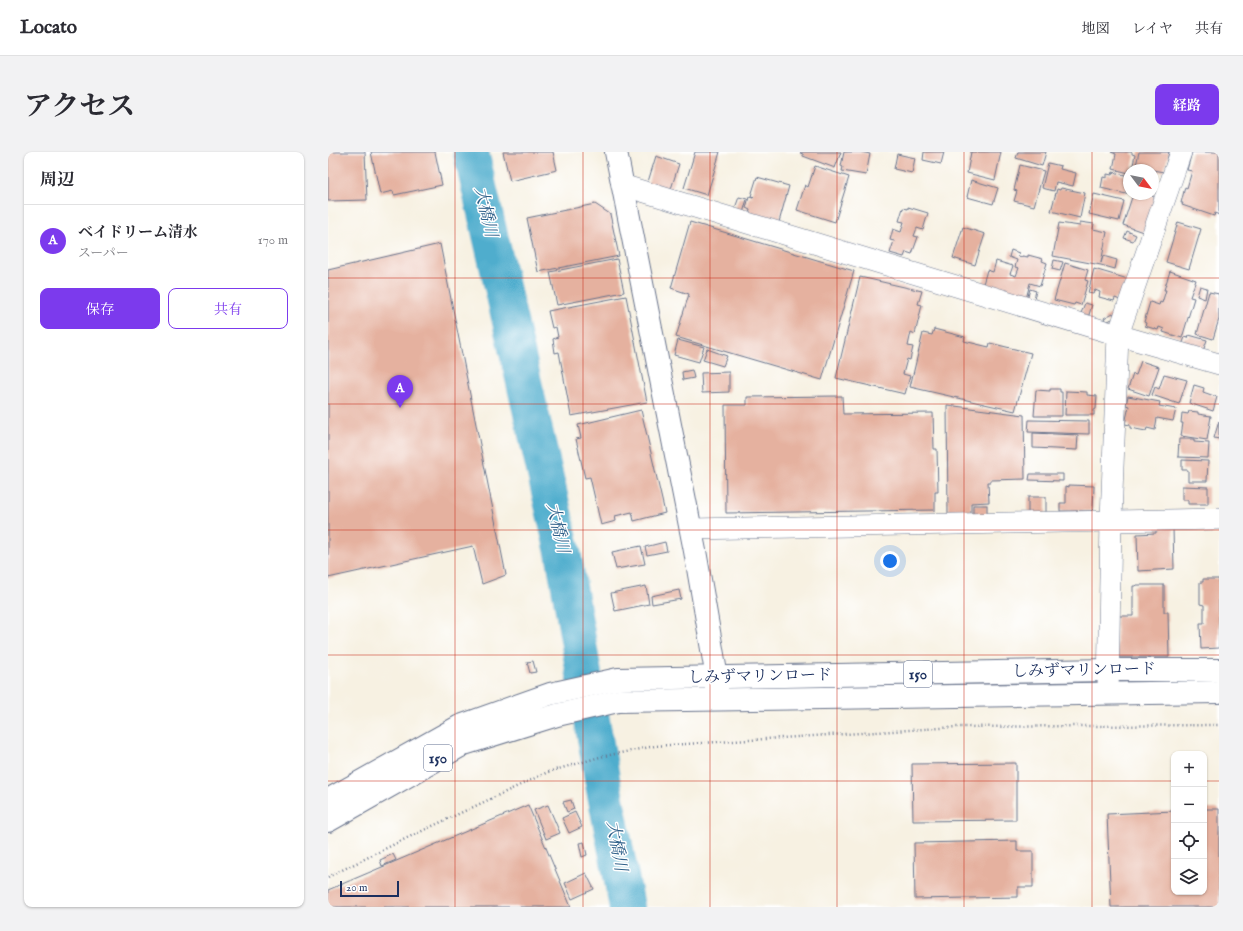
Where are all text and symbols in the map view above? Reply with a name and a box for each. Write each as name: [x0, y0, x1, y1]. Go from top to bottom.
text: Locato: [20, 16, 77, 40]
text: 地図: [1082, 20, 1110, 38]
text: レイヤ: [1132, 20, 1173, 38]
text: 共有: [1195, 20, 1223, 38]
button: 経路: [1155, 84, 1219, 125]
text: アクセス: [24, 90, 135, 125]
north arrow: [1123, 164, 1159, 200]
text: 周辺: [40, 170, 74, 191]
water label: 大橋川: [469, 185, 501, 241]
text: ベイドリーム清水: [78, 223, 198, 242]
text: A: [49, 232, 57, 249]
text: 170 m: [258, 232, 288, 249]
text: スーパー: [78, 245, 129, 262]
button: 保存: [40, 288, 160, 329]
button: 共有: [168, 288, 288, 329]
pin: A: [387, 375, 413, 408]
water label: 大橋川: [541, 501, 573, 557]
your location: [880, 551, 900, 571]
street label: しみずマリンロード: [1012, 660, 1156, 682]
road number: 150: [904, 661, 932, 687]
street label: しみずマリンロード: [688, 666, 832, 688]
road number: 150: [424, 745, 452, 771]
map controls: [1171, 751, 1207, 895]
button: +: [1171, 751, 1207, 787]
button: −: [1171, 787, 1207, 823]
water label: 大橋川: [601, 819, 631, 875]
button: locate: [1171, 823, 1207, 859]
button: layers: [1171, 859, 1207, 895]
scale bar: [340, 879, 399, 898]
text: 20 m: [346, 881, 367, 895]

